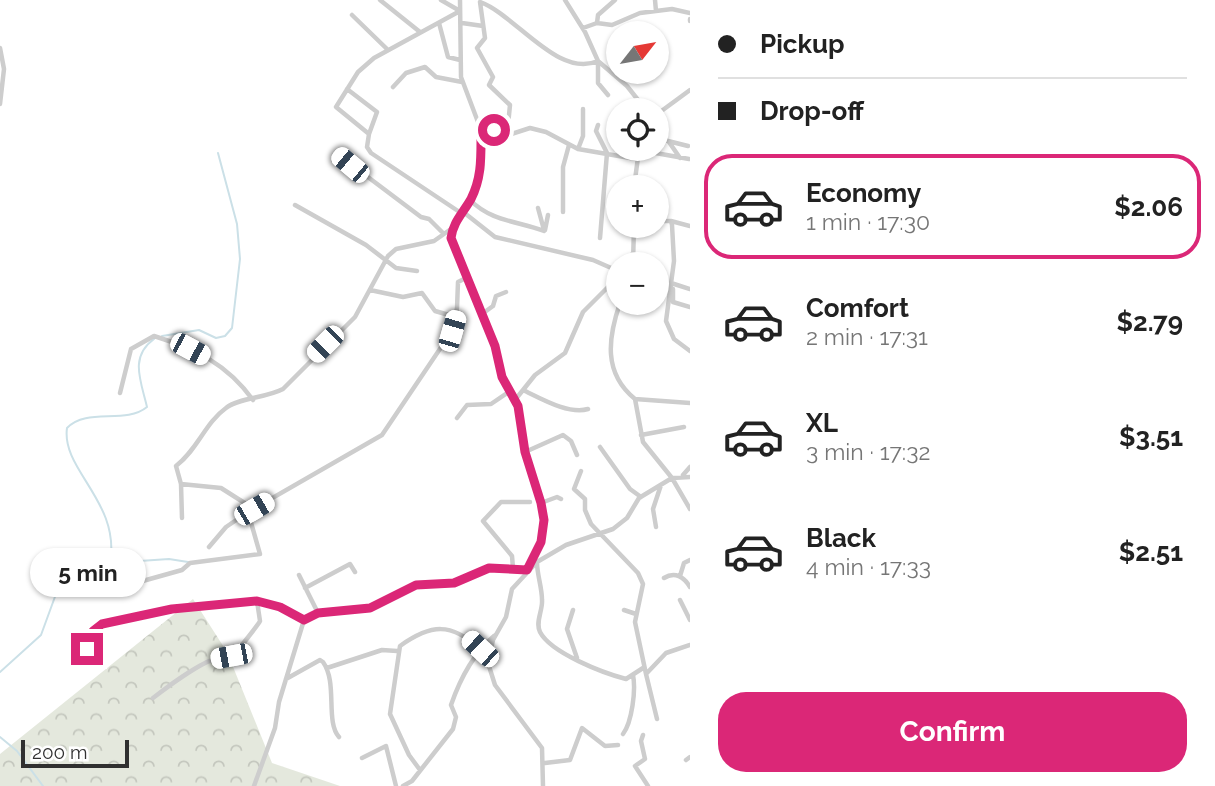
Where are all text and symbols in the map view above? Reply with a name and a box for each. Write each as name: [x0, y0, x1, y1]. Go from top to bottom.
north arrow: [606, 21, 668, 84]
map controls: [606, 21, 669, 315]
text: Pickup: [760, 29, 845, 59]
text: Drop-off: [760, 96, 864, 126]
button: locate: [606, 98, 669, 161]
route start: [478, 114, 510, 146]
car: [328, 143, 373, 187]
button: +: [606, 175, 669, 238]
icon: car: [722, 175, 785, 238]
text: Economy: [806, 178, 921, 208]
text: $2.06: [1114, 192, 1183, 222]
text: 1 min · 17:30: [806, 208, 930, 235]
button: −: [606, 252, 669, 315]
icon: car: [722, 290, 785, 353]
text: Comfort: [806, 293, 909, 323]
text: $2.79: [1117, 307, 1183, 337]
car: [437, 308, 468, 354]
car: [303, 322, 348, 366]
text: 2 min · 17:31: [806, 323, 928, 350]
car: [167, 330, 214, 368]
icon: car: [722, 405, 785, 468]
text: XL: [806, 408, 838, 438]
text: $3.51: [1119, 422, 1183, 452]
text: 3 min · 17:32: [806, 438, 930, 465]
car: [231, 489, 278, 529]
icon: car: [722, 520, 785, 583]
text: Black: [806, 523, 876, 553]
text: $2.51: [1119, 537, 1183, 567]
callout: 5 min: [29, 548, 145, 596]
text: 4 min · 17:33: [806, 553, 931, 580]
text: 5 min: [58, 559, 118, 586]
car: [458, 627, 503, 671]
route end: [71, 633, 103, 665]
car: [209, 642, 254, 670]
button: Confirm: [718, 692, 1187, 772]
scale bar: [21, 737, 130, 769]
text: 200 m: [32, 741, 87, 763]

